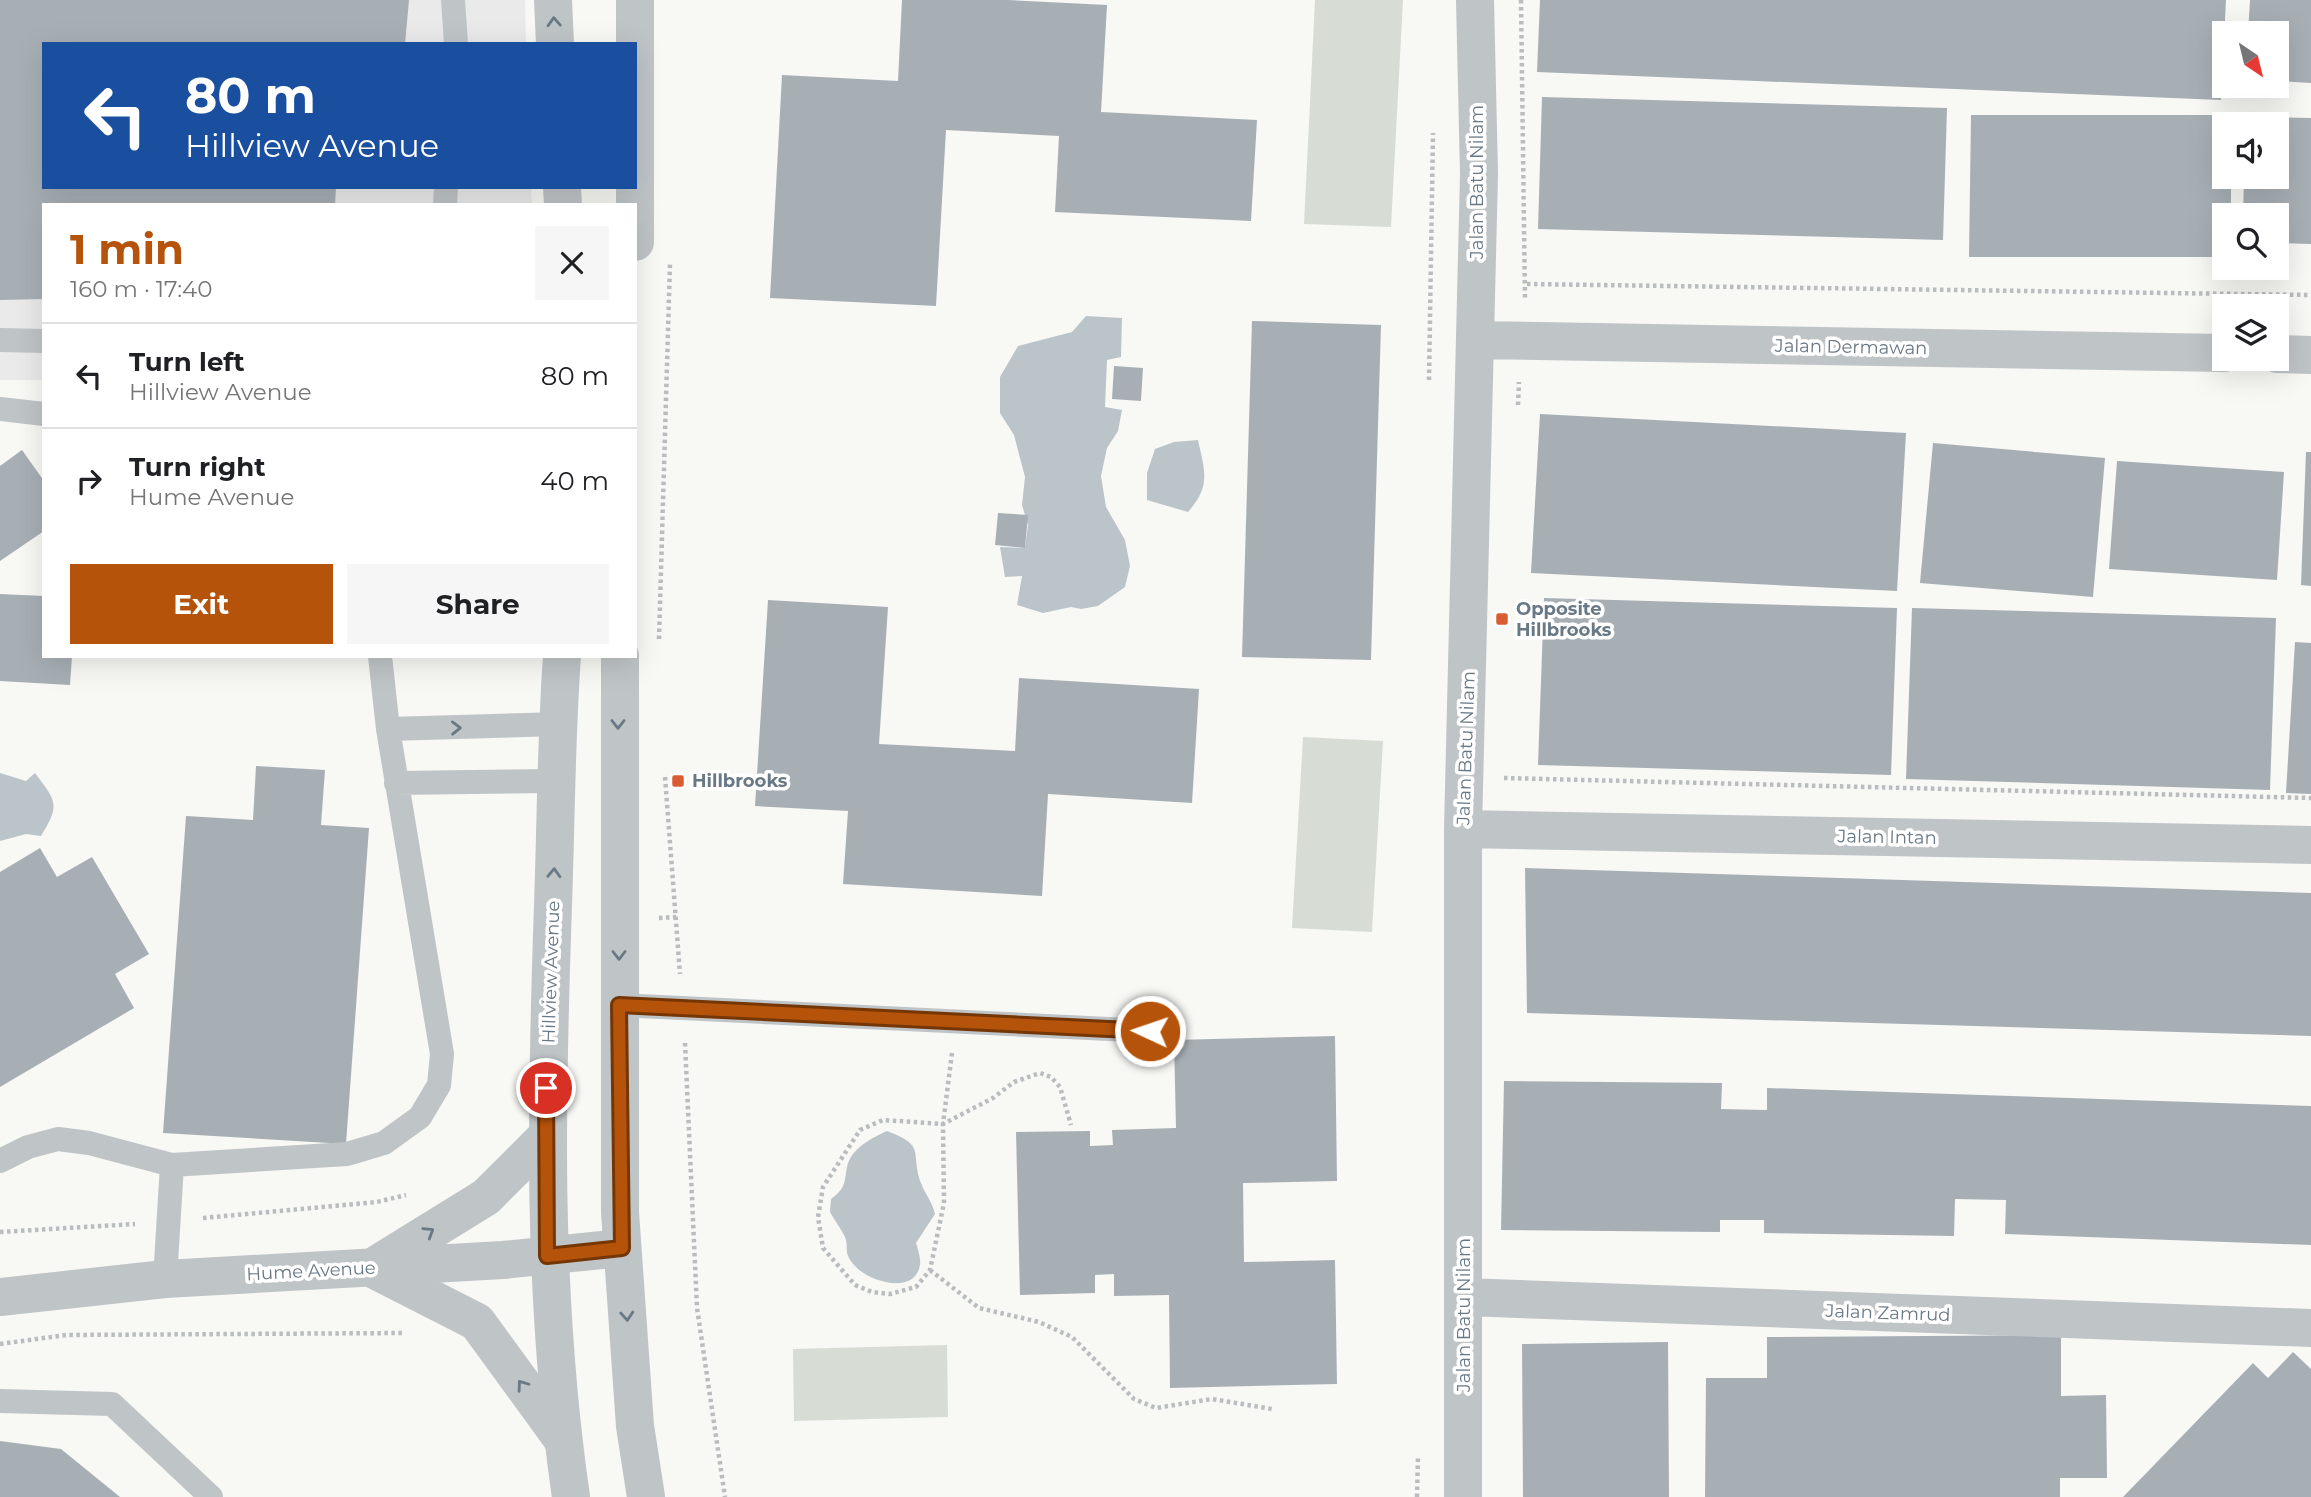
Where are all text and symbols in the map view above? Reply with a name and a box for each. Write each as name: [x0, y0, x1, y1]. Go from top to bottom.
one-way arrow: [547, 16, 562, 27]
north arrow: [2212, 21, 2289, 98]
map controls: [2212, 21, 2289, 371]
text: 80 m: [185, 66, 316, 125]
icon: left: [70, 70, 161, 161]
street label: Jalan Batu Nilam: [1466, 105, 1488, 260]
button: sound: [2212, 112, 2289, 189]
text: Hillview Avenue: [185, 126, 439, 165]
button: search: [2212, 203, 2289, 280]
text: 1 min: [70, 223, 184, 275]
button: close: [535, 226, 609, 300]
text: 160 m · 17:40: [70, 275, 213, 303]
button: layers: [2212, 294, 2289, 371]
street label: Jalan Dermawan: [1774, 335, 1927, 359]
text: Turn left: [129, 346, 245, 378]
icon: left: [70, 357, 108, 395]
text: 80 m: [541, 360, 609, 392]
text: Hillview Avenue: [129, 378, 312, 406]
text: Turn right: [129, 451, 265, 483]
icon: right: [70, 462, 108, 500]
text: 40 m: [540, 465, 609, 497]
text: Hume Avenue: [129, 483, 294, 511]
button: Exit: [70, 564, 333, 644]
button: Share: [347, 564, 609, 644]
place label: Opposite Hillbrooks: [1516, 598, 1612, 641]
marker: Opposite Hillbrooks: [1494, 611, 1510, 627]
street label: Jalan Batu Nilam: [1452, 670, 1480, 827]
one-way arrow: [451, 720, 462, 736]
one-way arrow: [610, 720, 626, 730]
place label: Hillbrooks: [692, 770, 788, 792]
marker: Hillbrooks: [670, 773, 686, 789]
street label: Jalan Intan: [1836, 825, 1937, 849]
one-way arrow: [547, 867, 562, 878]
street label: Hillview Avenue: [538, 900, 564, 1044]
one-way arrow: [611, 950, 627, 960]
position arrow: [1113, 994, 1187, 1068]
pin: [516, 1058, 576, 1118]
icon: arrive: [527, 1069, 565, 1107]
one-way arrow: [421, 1228, 434, 1241]
street label: Jalan Batu Nilam: [1453, 1238, 1475, 1393]
street label: Hume Avenue: [246, 1257, 376, 1285]
street label: Jalan Zamrud: [1824, 1300, 1951, 1326]
one-way arrow: [619, 1311, 634, 1322]
one-way arrow: [518, 1380, 531, 1393]

